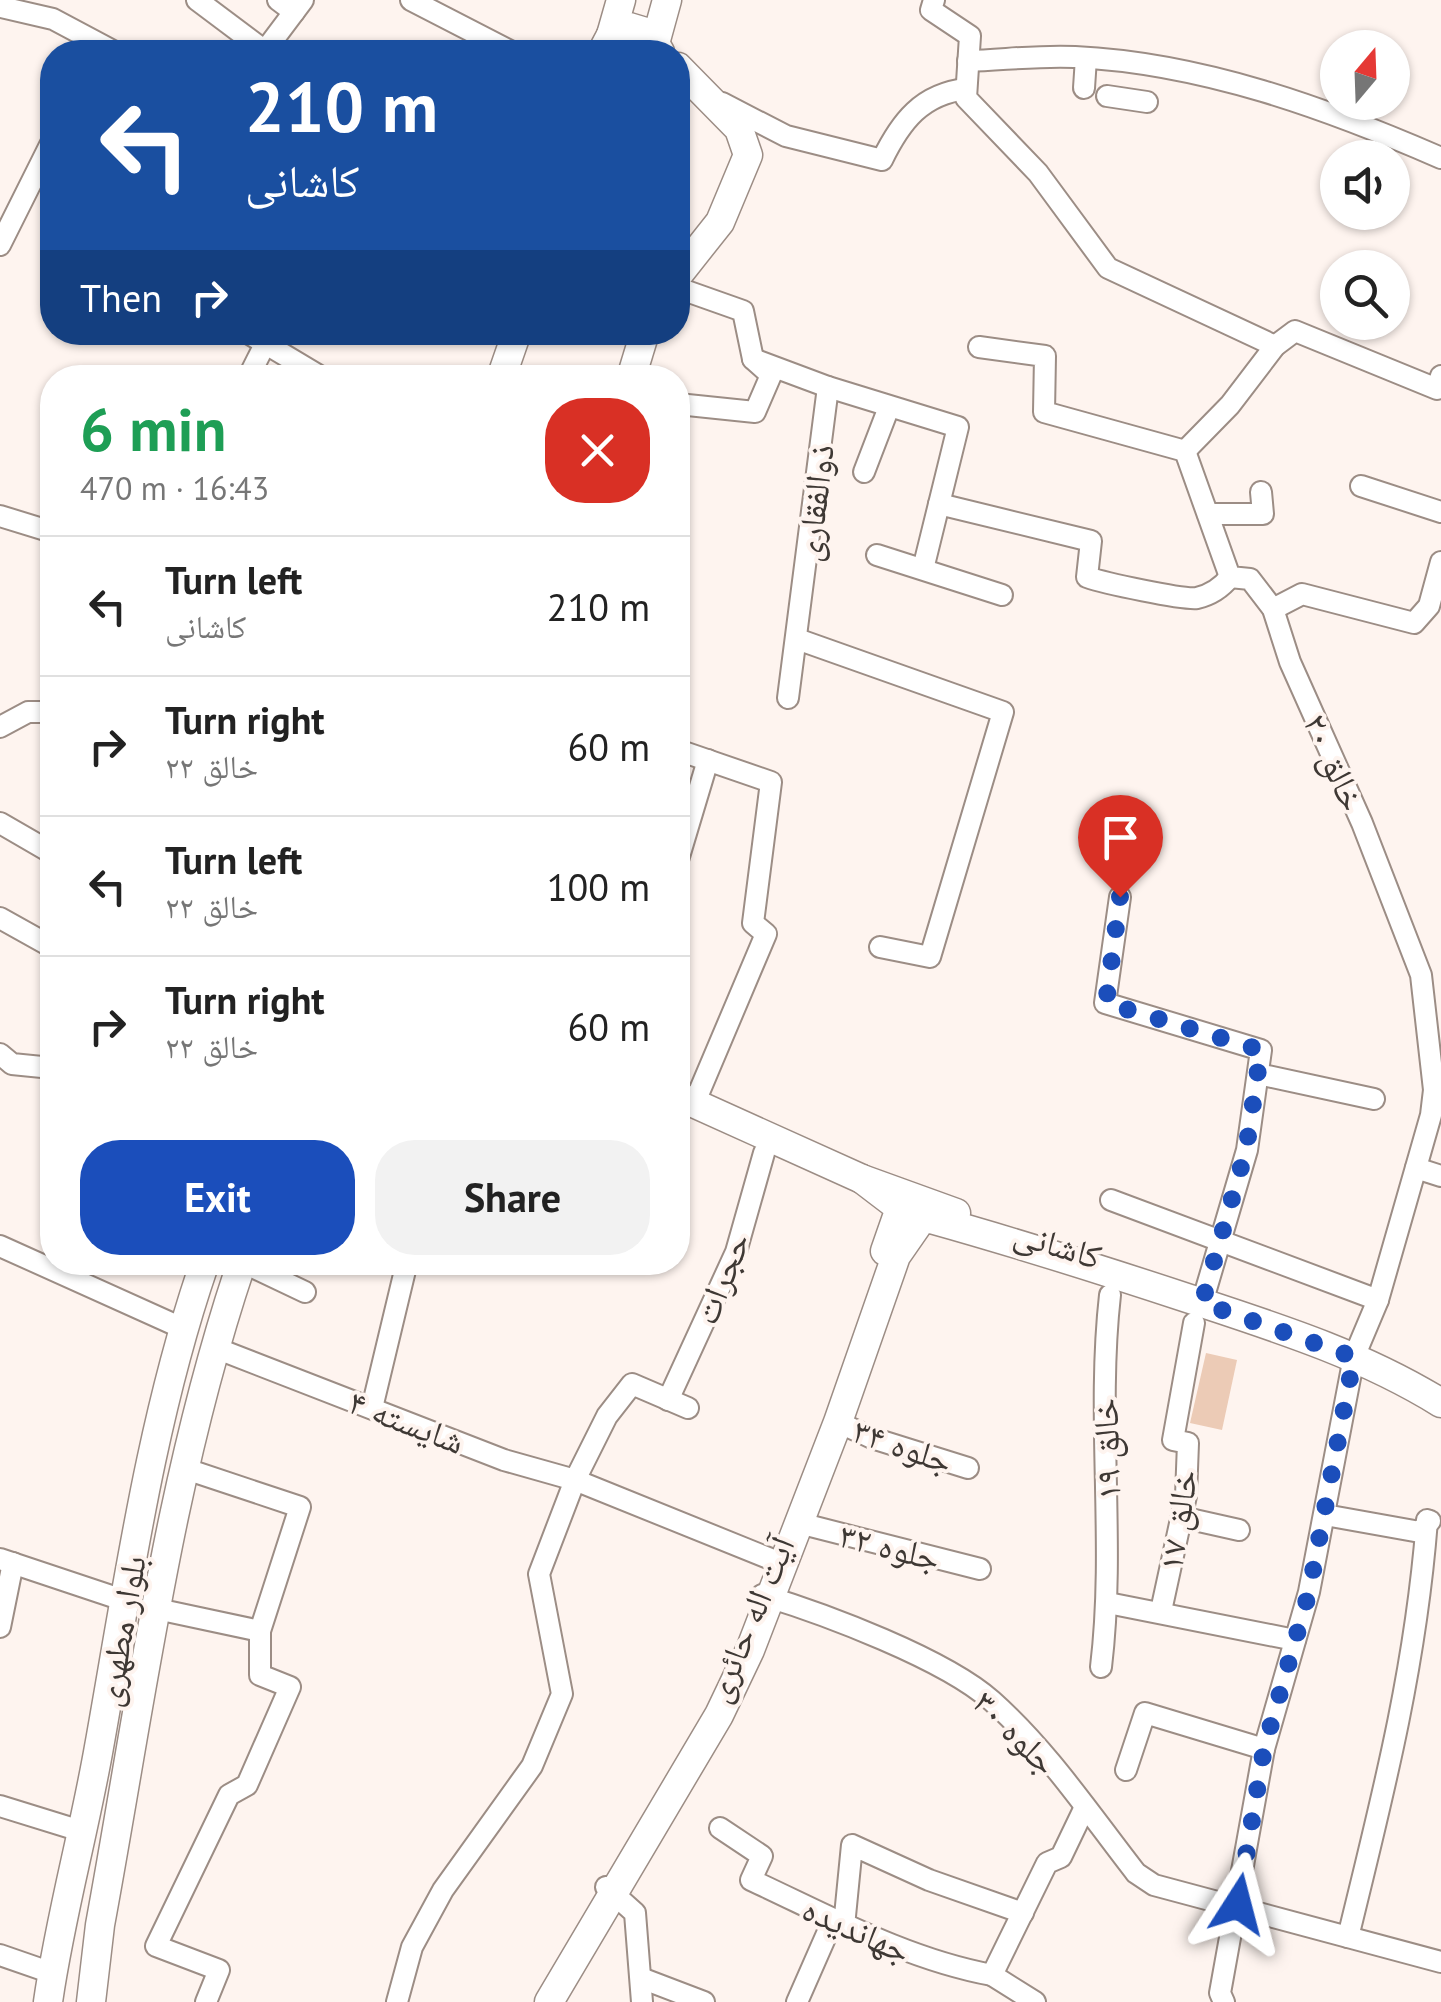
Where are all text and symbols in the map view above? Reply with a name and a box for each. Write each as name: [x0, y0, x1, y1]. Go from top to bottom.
north arrow: [1320, 30, 1410, 120]
map controls: [1320, 30, 1410, 340]
text: 210 m: [245, 61, 438, 151]
icon: left: [80, 80, 210, 210]
button: sound: [1320, 140, 1410, 230]
text: کاشانی: [245, 151, 359, 209]
button: search: [1320, 250, 1410, 340]
icon: right: [182, 270, 237, 325]
text: Then: [80, 273, 162, 322]
text: 6 min: [80, 390, 226, 468]
button: close: [545, 398, 650, 503]
street label: ذوالفقاری: [784, 442, 844, 564]
text: 470 m · 16:43: [80, 467, 269, 509]
text: Turn left: [165, 555, 302, 604]
icon: left: [80, 579, 135, 634]
text: 210 m: [547, 582, 650, 631]
text: کاشانی: [165, 605, 246, 647]
text: Turn right: [165, 695, 325, 744]
street label: خالق ۲۰: [1293, 706, 1377, 818]
icon: right: [80, 719, 135, 774]
text: 60 m: [568, 722, 650, 771]
text: خالق ۲۲: [165, 745, 258, 787]
pin: [1078, 795, 1163, 898]
icon: arrive: [1093, 810, 1148, 865]
text: Turn left: [165, 835, 302, 884]
icon: left: [80, 859, 135, 914]
text: 100 m: [547, 862, 650, 911]
text: خالق ۲۲: [165, 885, 258, 927]
text: Turn right: [165, 975, 325, 1024]
icon: right: [80, 999, 135, 1054]
text: 60 m: [568, 1002, 650, 1051]
text: خالق ۲۲: [165, 1025, 258, 1067]
button: Exit: [80, 1140, 355, 1255]
button: Share: [375, 1140, 650, 1255]
street label: کاشانی: [1009, 1209, 1107, 1279]
street label: حجرات: [682, 1225, 760, 1331]
street label: شایسته ۴: [342, 1378, 472, 1464]
street label: خالق ۱۹: [1081, 1397, 1131, 1501]
street label: جلوه ۳۴: [847, 1407, 959, 1483]
street label: خالق ۱۷: [1146, 1466, 1208, 1574]
street label: جلوه ۳۲: [835, 1511, 945, 1581]
street label: آیت اله حائری: [694, 1528, 805, 1709]
street label: بلوار مطهری: [84, 1552, 156, 1710]
street label: جلوه ۳۰: [964, 1680, 1068, 1784]
position arrow: [1186, 1852, 1290, 1956]
street label: جهاندیده: [796, 1885, 918, 1973]

